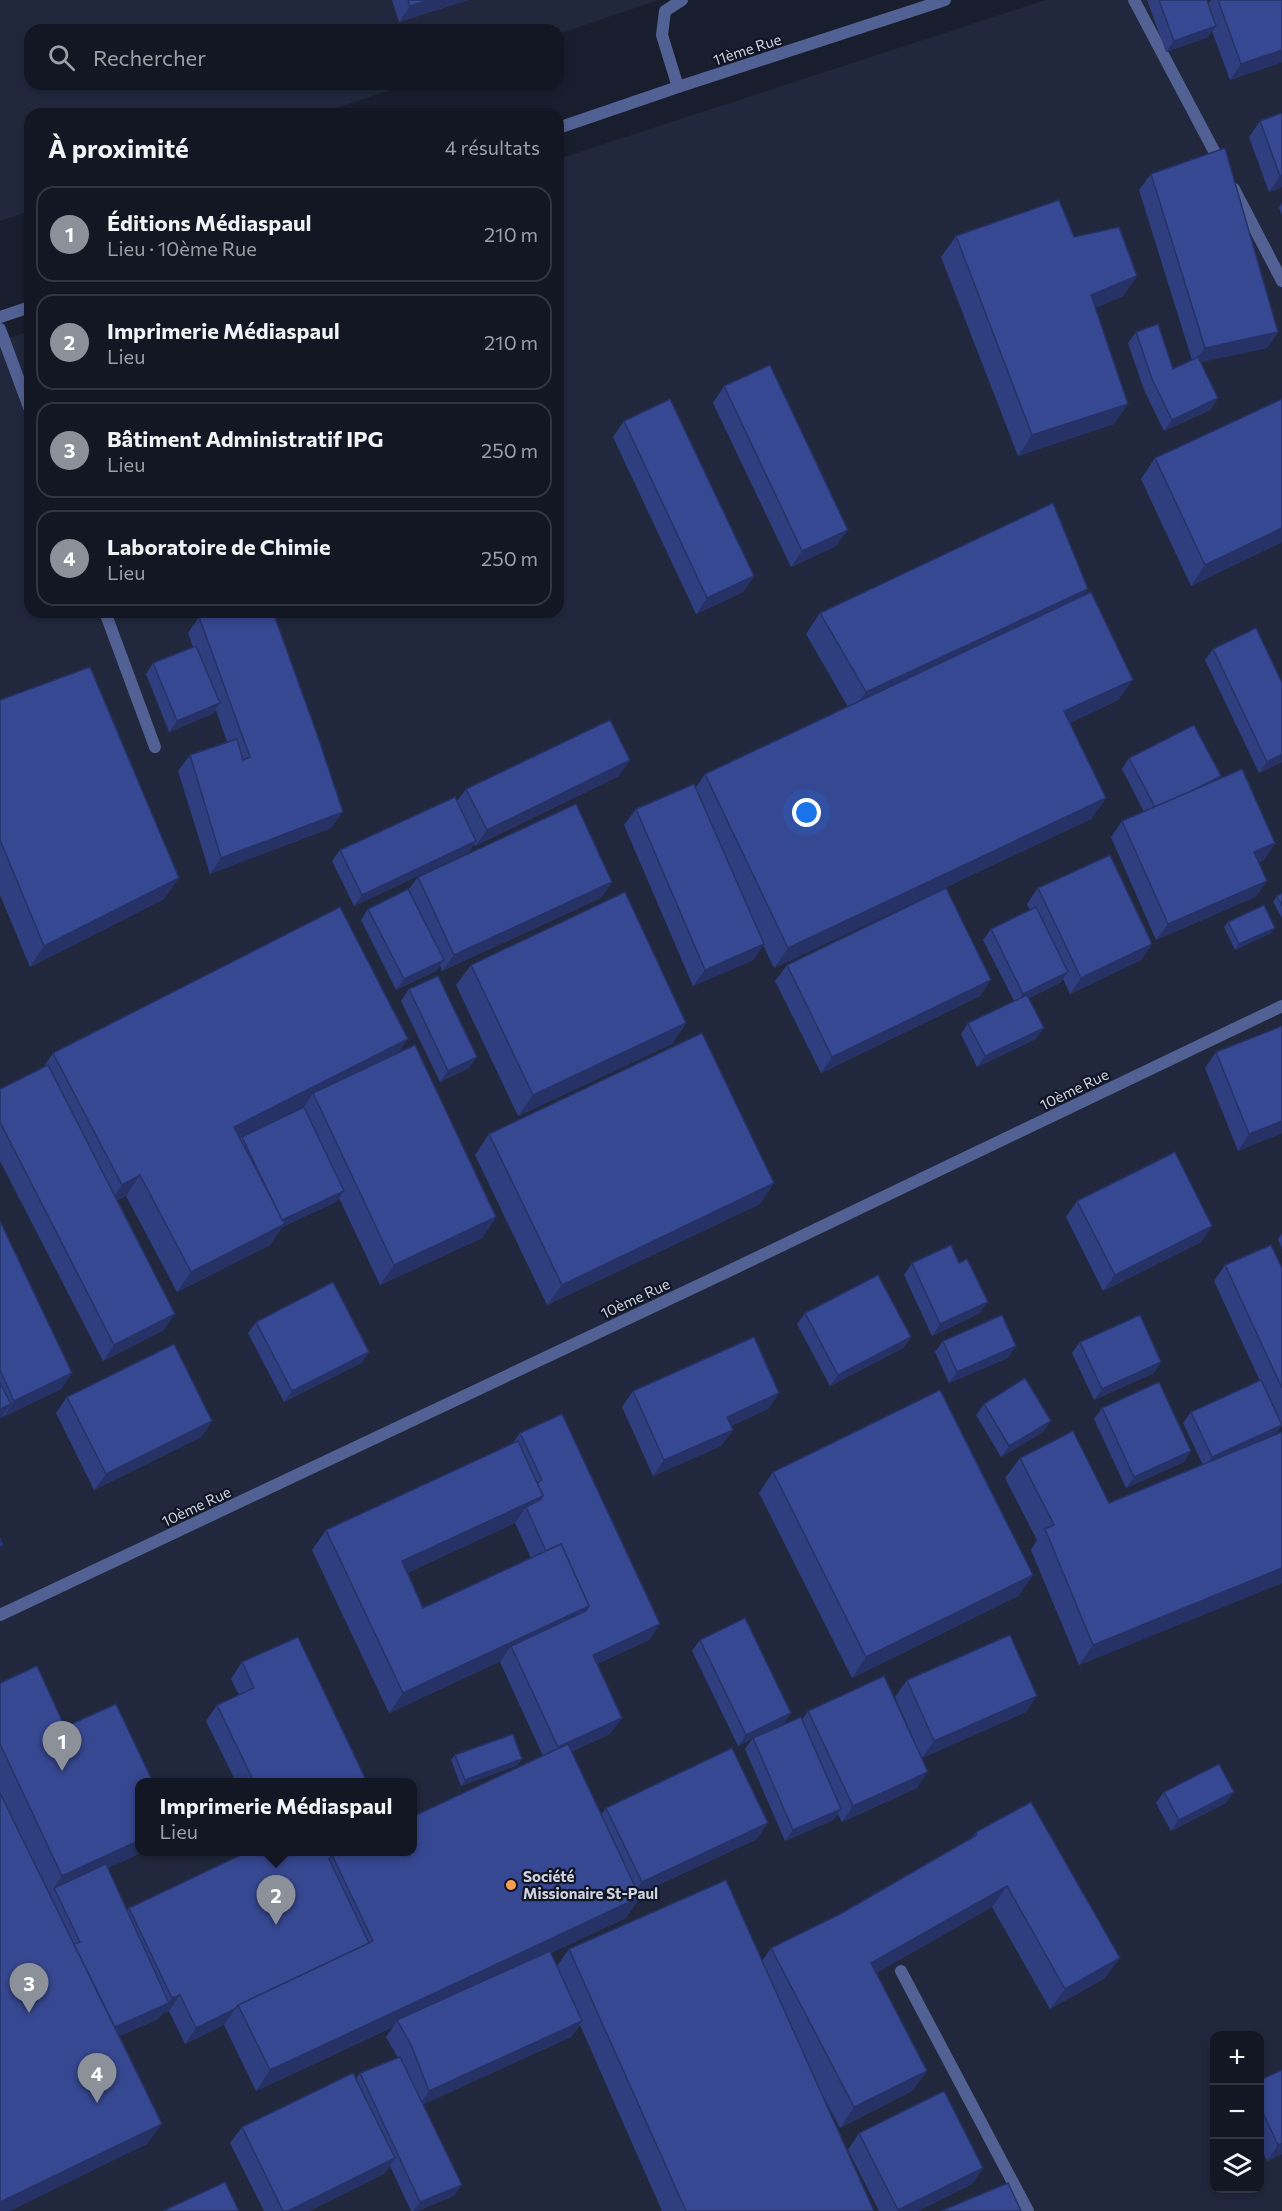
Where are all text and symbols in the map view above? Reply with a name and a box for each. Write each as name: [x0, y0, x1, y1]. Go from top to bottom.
search box: [24, 24, 564, 90]
street label: 11ème Rue: [711, 29, 784, 69]
icon: search: [45, 41, 78, 74]
text: Rechercher: [93, 44, 206, 71]
text: À proximité: [48, 132, 189, 163]
text: 4 résultats: [445, 135, 540, 159]
text: Éditions Médiaspaul: [107, 209, 312, 236]
text: 1: [65, 222, 74, 246]
text: 210 m: [484, 222, 538, 246]
text: Lieu · 10ème Rue: [107, 236, 257, 260]
text: Imprimerie Médiaspaul: [107, 317, 340, 344]
text: 2: [64, 330, 75, 354]
text: 210 m: [484, 330, 538, 354]
text: Lieu: [107, 344, 145, 368]
text: Bâtiment Administratif IPG: [107, 425, 383, 452]
text: 3: [64, 438, 75, 462]
text: 250 m: [481, 438, 538, 462]
text: Lieu: [107, 452, 145, 476]
text: Laboratoire de Chimie: [107, 533, 330, 560]
text: 4: [63, 546, 76, 570]
text: 250 m: [481, 546, 538, 570]
text: Lieu: [107, 560, 145, 584]
your location: [792, 798, 821, 827]
street label: 10ème Rue: [1037, 1065, 1111, 1113]
street label: 10ème Rue: [598, 1274, 673, 1322]
street label: 10ème Rue: [159, 1482, 234, 1530]
pin: 1: [42, 1722, 82, 1771]
popup: [135, 1778, 417, 1856]
text: Imprimerie Médiaspaul: [160, 1792, 392, 1819]
text: Lieu: [160, 1819, 198, 1843]
place label: Société Missionaire St-Paul: [523, 1867, 658, 1902]
pin: 2: [256, 1876, 296, 1925]
marker: Société Missionaire St-Paul: [504, 1878, 518, 1892]
pin: 3: [9, 1964, 48, 2013]
map controls: [1210, 2031, 1264, 2193]
button: +: [1210, 2031, 1264, 2085]
pin: 4: [78, 2054, 116, 2103]
button: −: [1210, 2085, 1264, 2139]
button: layers: [1210, 2139, 1264, 2193]

